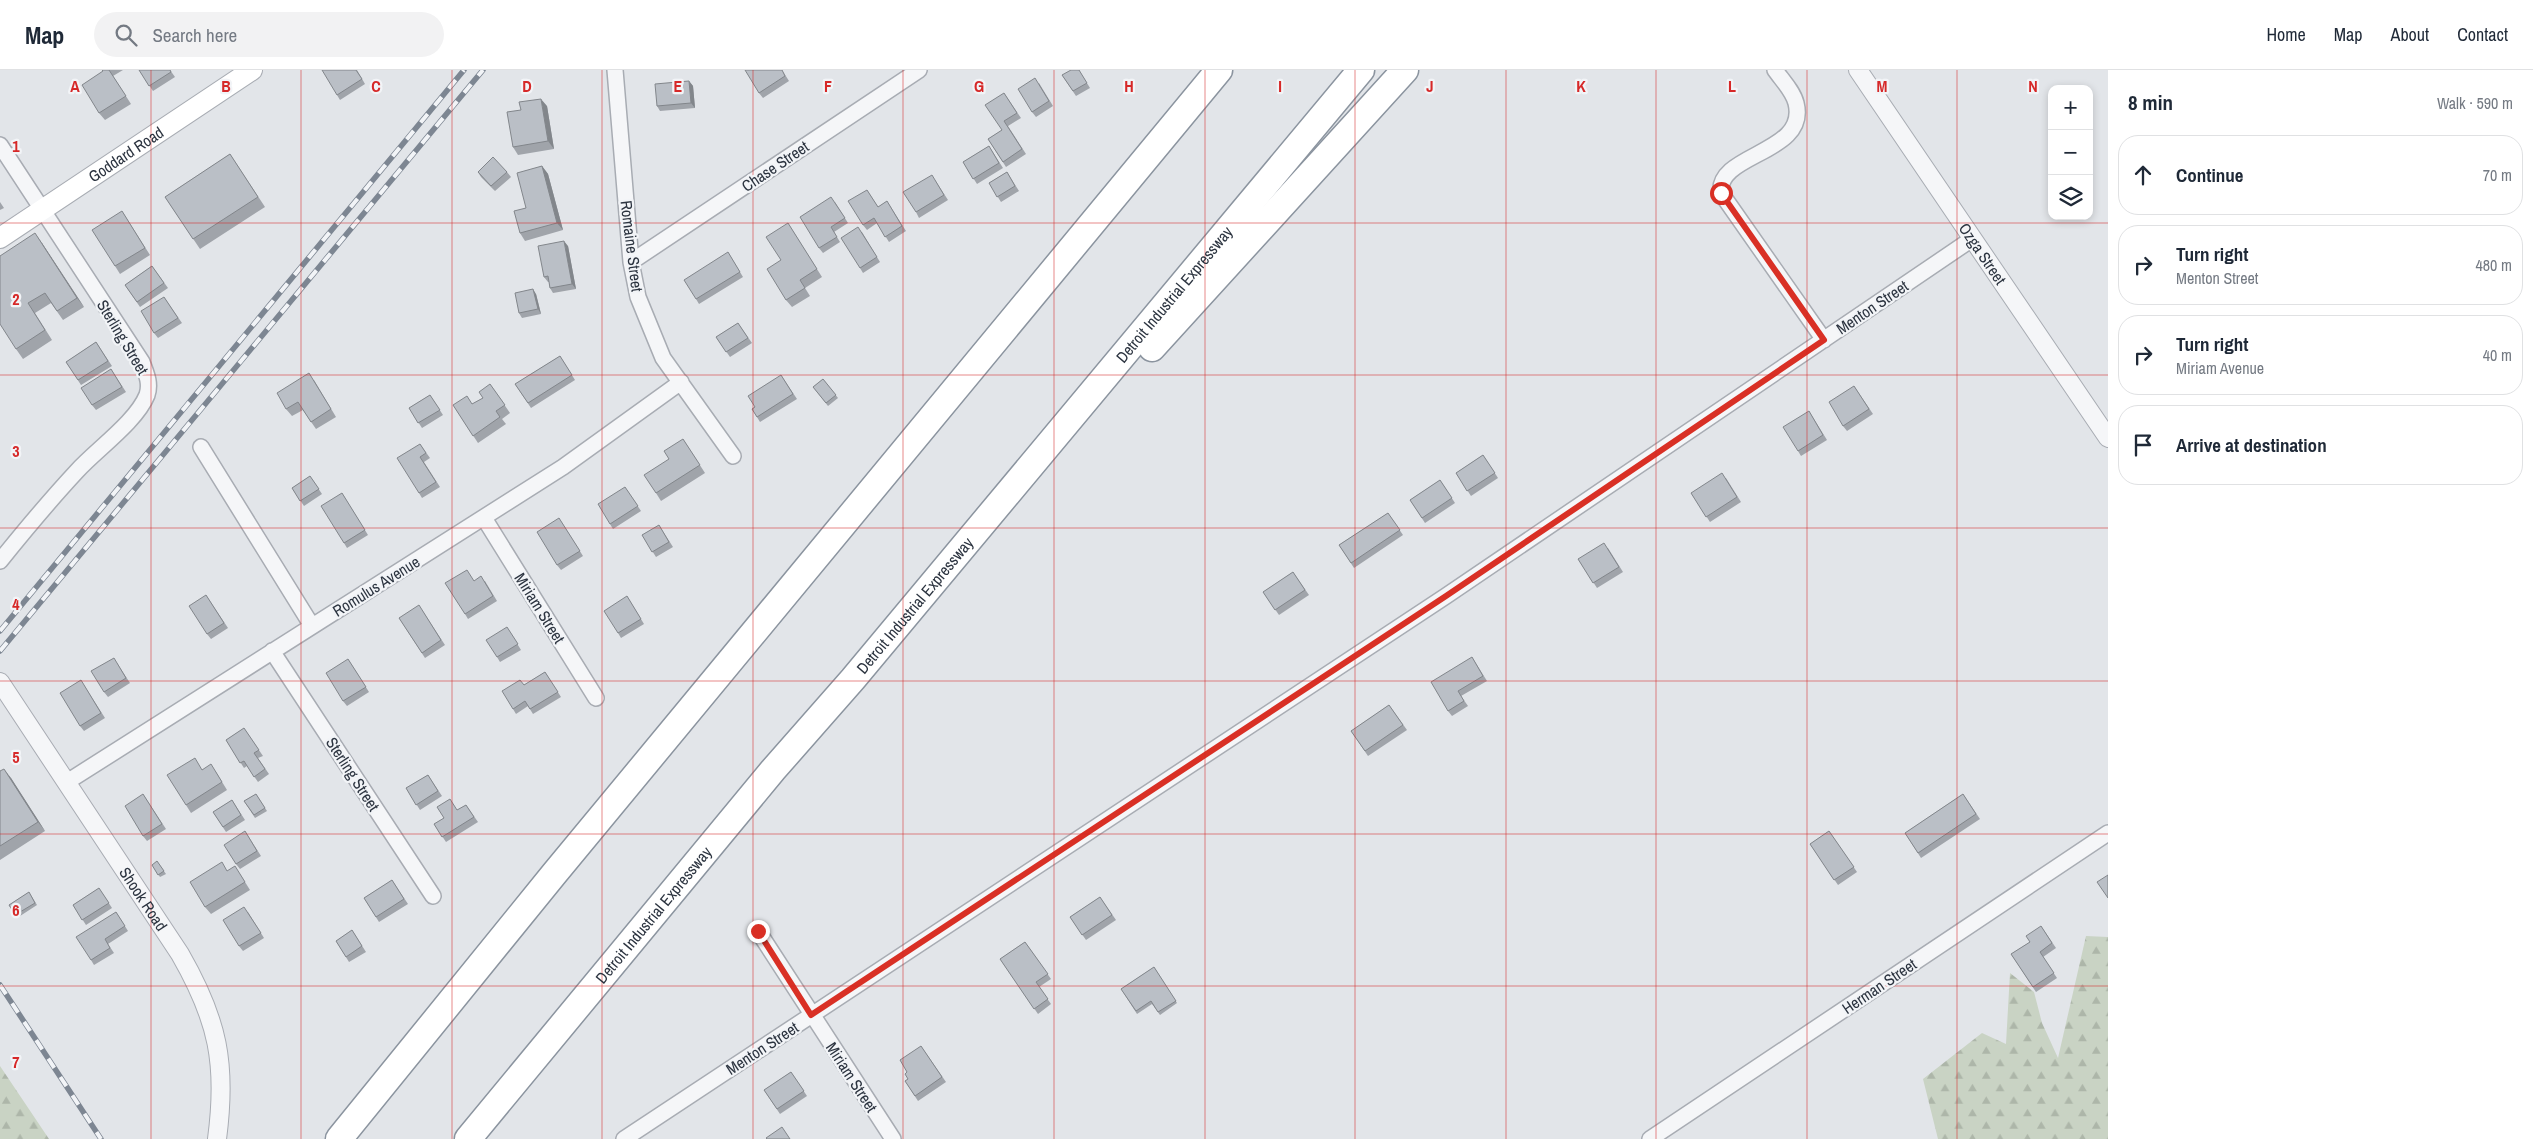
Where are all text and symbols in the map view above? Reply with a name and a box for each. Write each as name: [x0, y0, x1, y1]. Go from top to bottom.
search box: [94, 12, 444, 57]
text: Map: [25, 19, 64, 51]
icon: search: [112, 21, 140, 49]
text: Search here: [152, 22, 237, 48]
text: Home: [2266, 22, 2306, 47]
text: Map: [2334, 22, 2363, 47]
text: About: [2391, 22, 2429, 47]
text: Contact: [2457, 22, 2508, 47]
text: A: [70, 75, 80, 97]
text: B: [221, 75, 231, 97]
text: C: [371, 75, 381, 97]
text: D: [522, 75, 532, 97]
text: E: [674, 75, 683, 97]
text: F: [824, 75, 832, 97]
text: G: [974, 75, 984, 97]
text: H: [1124, 75, 1134, 97]
text: I: [1278, 75, 1282, 97]
text: J: [1426, 75, 1434, 97]
text: K: [1576, 75, 1586, 97]
text: L: [1728, 75, 1736, 97]
text: M: [1877, 75, 1888, 97]
text: N: [2028, 75, 2038, 97]
map controls: [2048, 85, 2093, 220]
button: +: [2048, 85, 2093, 130]
text: 8 min: [2128, 88, 2173, 117]
text: Walk · 590 m: [2437, 92, 2513, 114]
street label: Goddard Road: [84, 121, 168, 187]
button: −: [2048, 130, 2093, 175]
text: 1: [12, 135, 20, 157]
street label: Chase Street: [737, 135, 813, 197]
icon: ahead: [2129, 161, 2157, 189]
text: Continue: [2176, 162, 2244, 188]
text: 70 m: [2483, 164, 2512, 186]
button: layers: [2048, 175, 2093, 220]
route start: [1710, 182, 1733, 205]
street label: Romaine Street: [615, 199, 649, 293]
street label: Ozga Street: [1954, 218, 2012, 289]
street label: Detroit Industrial Expressway: [1111, 221, 1238, 367]
text: Turn right: [2176, 241, 2248, 267]
icon: right: [2129, 251, 2157, 279]
text: 480 m: [2476, 254, 2512, 276]
text: Menton Street: [2176, 267, 2258, 289]
street label: Menton Street: [1832, 275, 1913, 339]
text: 2: [12, 288, 20, 310]
street label: Sterling Street: [92, 295, 154, 379]
text: Turn right: [2176, 331, 2248, 357]
icon: right: [2129, 341, 2157, 369]
text: 40 m: [2483, 344, 2512, 366]
text: Miriam Avenue: [2176, 357, 2264, 379]
icon: arrive: [2129, 431, 2157, 459]
text: Arrive at destination: [2176, 432, 2327, 458]
text: 3: [12, 440, 20, 462]
street label: Detroit Industrial Expressway: [851, 532, 978, 678]
street label: Romulus Avenue: [328, 550, 424, 622]
street label: Miriam Street: [510, 568, 571, 648]
text: 4: [12, 593, 20, 615]
street label: Sterling Street: [321, 733, 385, 815]
text: 5: [12, 746, 20, 768]
street label: Detroit Industrial Expressway: [590, 841, 717, 988]
street label: Shook Road: [114, 863, 173, 935]
text: 6: [12, 899, 20, 921]
route end: [747, 920, 770, 943]
street label: Herman Street: [1837, 953, 1921, 1019]
street label: Menton Street: [721, 1016, 803, 1080]
street label: Miriam Street: [821, 1038, 883, 1117]
text: 7: [12, 1051, 20, 1073]

